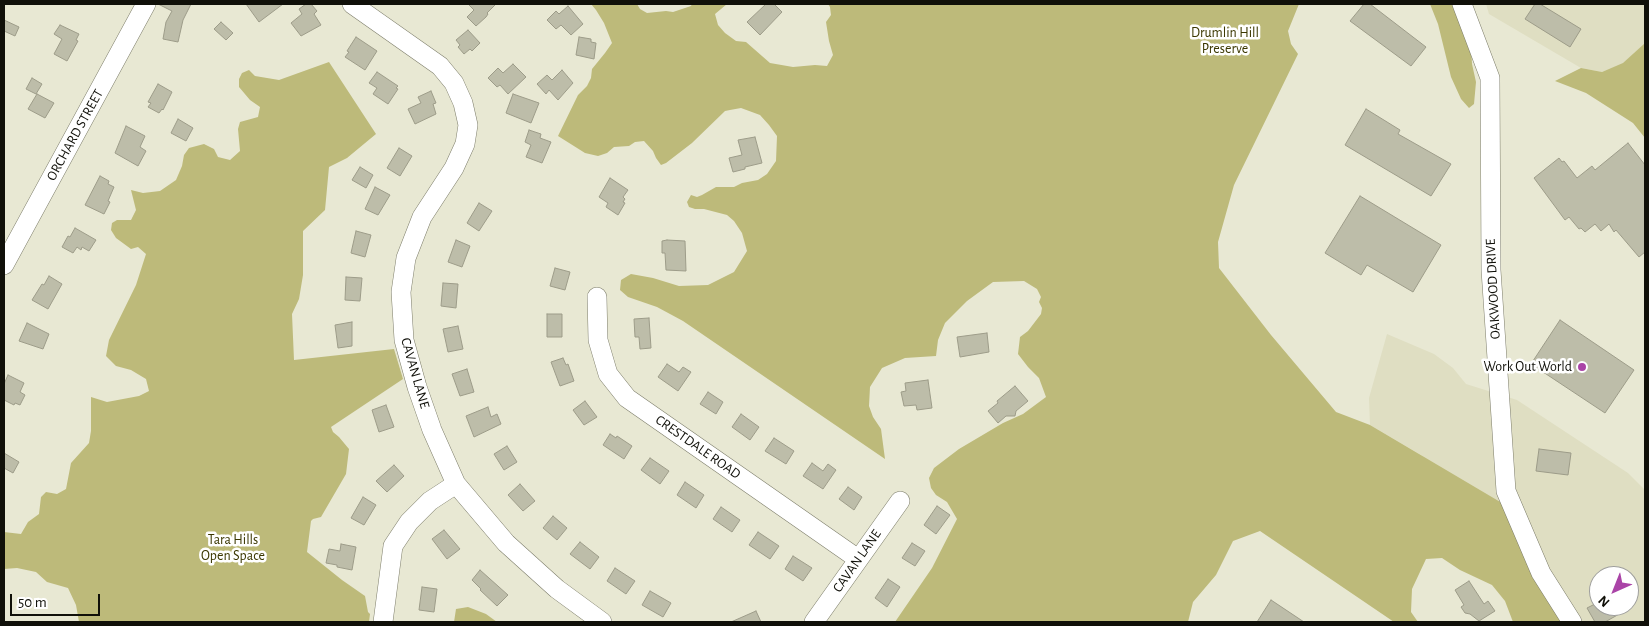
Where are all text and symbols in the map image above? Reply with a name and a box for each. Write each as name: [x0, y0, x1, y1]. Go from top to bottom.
park label: Drumlin Hill Preserve: [1191, 25, 1259, 58]
street label: ORCHARD STREET: [43, 86, 107, 184]
street label: OAKWOOD DRIVE: [1482, 238, 1504, 340]
street label: CAVAN LANE: [397, 336, 433, 410]
place label: Work Out World: [1483, 359, 1572, 375]
marker: Work Out World: [1576, 361, 1588, 373]
street label: CRESTDALE ROAD: [652, 411, 744, 483]
street label: CAVAN LANE: [829, 526, 885, 596]
park label: Tara Hills Open Space: [201, 532, 265, 564]
north arrow: [1589, 566, 1639, 616]
scale bar: [12, 584, 102, 616]
text: N: [1596, 593, 1613, 609]
text: 50 m: [18, 595, 47, 610]

